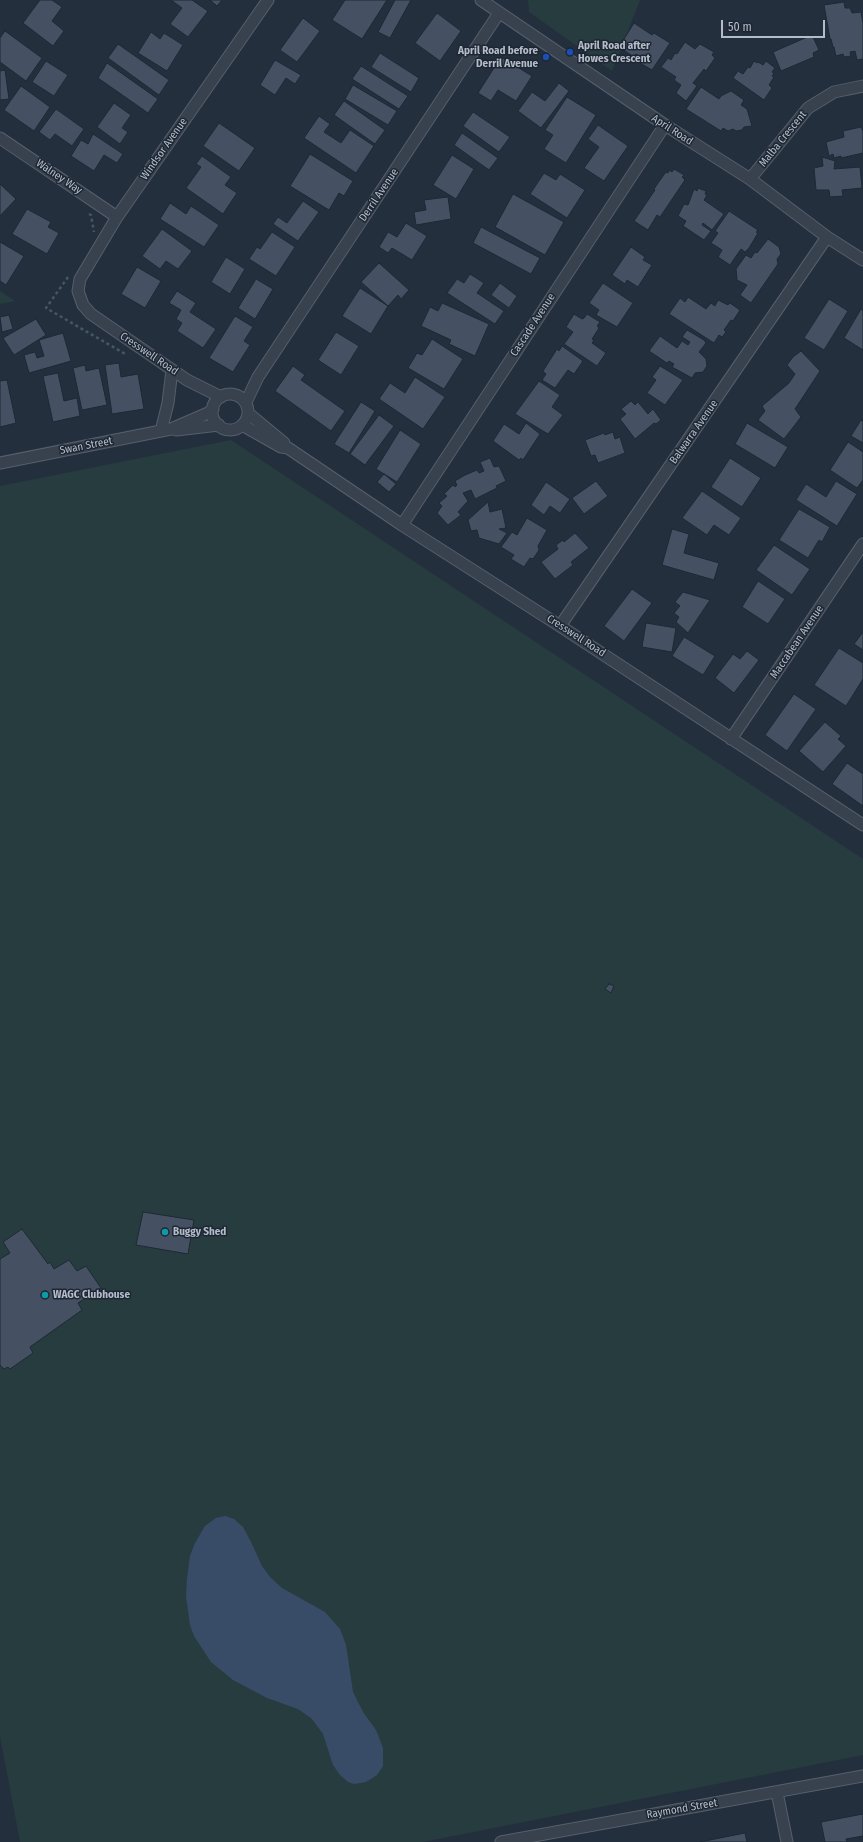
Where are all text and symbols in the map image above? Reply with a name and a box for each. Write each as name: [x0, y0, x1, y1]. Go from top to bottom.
scale bar: [723, 12, 827, 38]
text: 50 m: [728, 20, 752, 34]
place label: April Road after Howes Crescent: [578, 39, 650, 65]
place label: April Road before Derril Avenue: [458, 44, 538, 70]
marker: April Road after Howes Crescent: [565, 47, 575, 57]
marker: April Road before Derril Avenue: [541, 52, 551, 62]
street label: Malba Crescent: [756, 108, 810, 170]
street label: April Road: [649, 112, 695, 148]
street label: Windsor Avenue: [138, 115, 190, 183]
street label: Walney Way: [33, 157, 85, 197]
street label: Derril Avenue: [357, 166, 401, 224]
street label: Cascade Avenue: [508, 291, 558, 359]
street label: Cresswell Road: [117, 330, 181, 378]
street label: Balwarra Avenue: [667, 397, 721, 467]
street label: Swan Street: [59, 434, 113, 458]
street label: Maccabean Avenue: [768, 603, 826, 681]
street label: Cresswell Road: [544, 612, 608, 660]
place label: Buggy Shed: [173, 1225, 226, 1239]
marker: Buggy Shed: [160, 1227, 170, 1237]
place label: WAGC Clubhouse: [53, 1288, 130, 1302]
marker: WAGC Clubhouse: [40, 1290, 50, 1300]
street label: Raymond Street: [646, 1796, 718, 1822]

